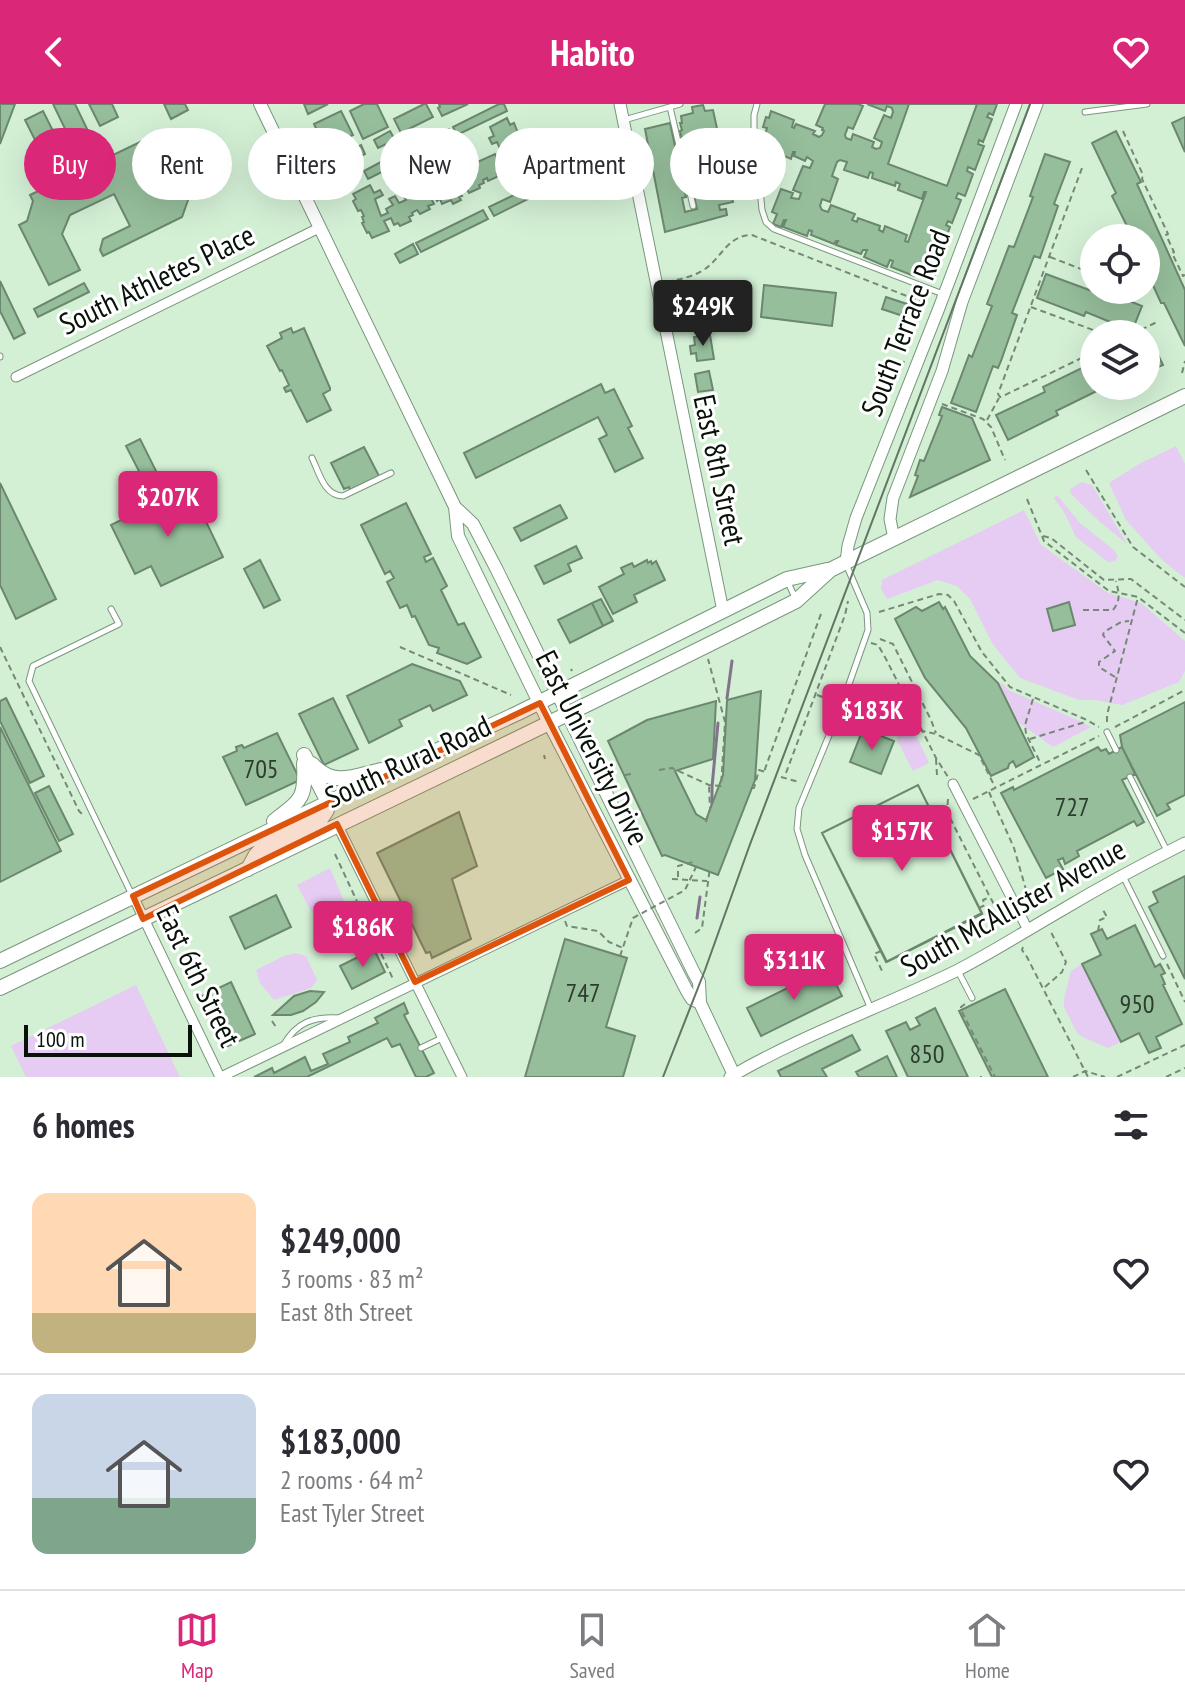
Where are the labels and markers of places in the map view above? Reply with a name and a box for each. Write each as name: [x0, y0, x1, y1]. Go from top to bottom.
pin: $249K: [647, 280, 759, 348]
pin: $207K: [112, 471, 224, 539]
pin: $183K: [816, 684, 928, 752]
pin: $157K: [846, 805, 958, 873]
pin: $186K: [307, 901, 419, 969]
pin: $311K: [738, 934, 850, 1002]

